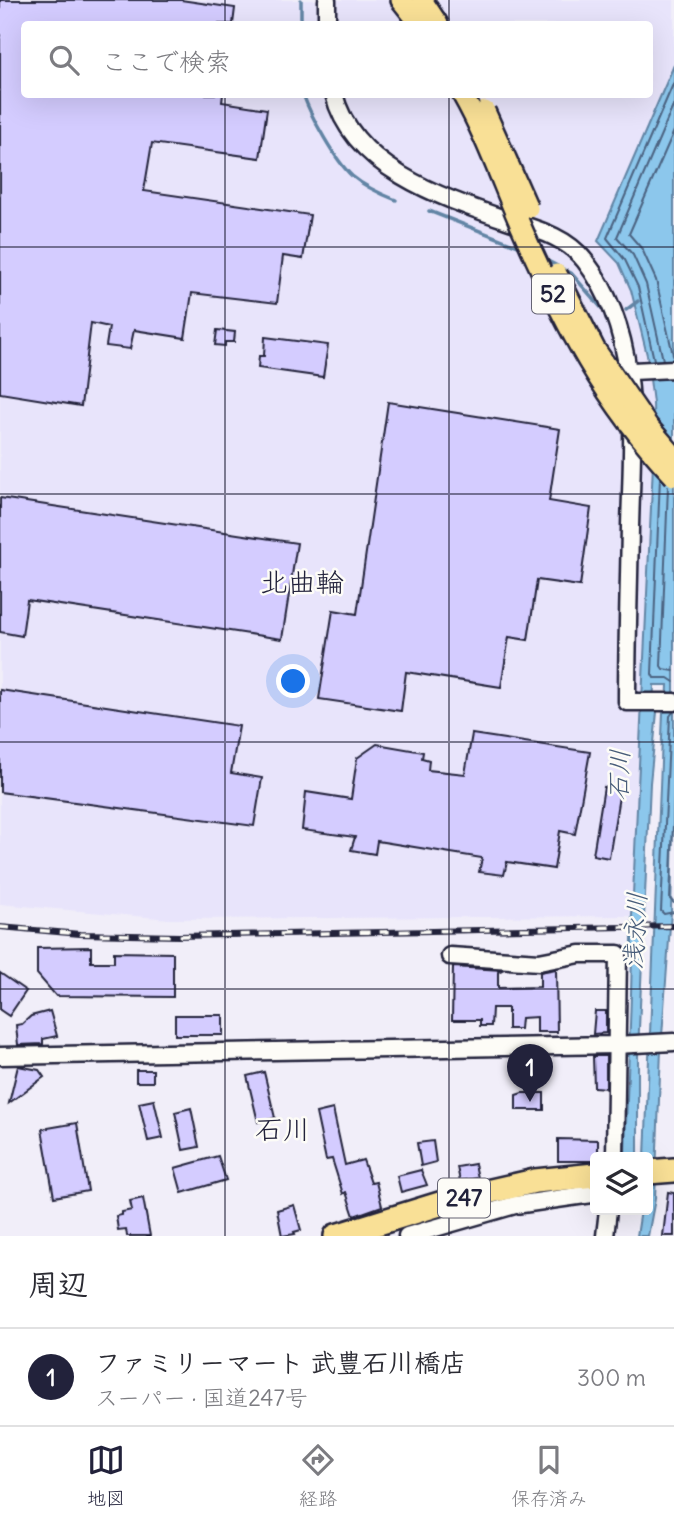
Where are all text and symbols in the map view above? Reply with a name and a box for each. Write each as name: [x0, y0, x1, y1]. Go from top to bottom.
search box: [21, 21, 653, 98]
icon: search: [45, 41, 83, 79]
text: ここで検索: [101, 45, 231, 78]
road number: 52: [532, 274, 574, 314]
district label: 北曲輪: [260, 564, 344, 600]
your location: [276, 664, 310, 698]
water label: 石川: [601, 748, 636, 802]
water label: 浅永川: [616, 891, 653, 971]
pin: 1: [507, 1044, 553, 1102]
district label: 石川: [255, 1111, 311, 1147]
map controls: [590, 1152, 653, 1215]
button: layers: [590, 1152, 653, 1215]
road number: 247: [438, 1178, 490, 1218]
text: 周辺: [28, 1265, 88, 1303]
text: ファミリーマート 武豊石川橋店: [95, 1346, 466, 1379]
text: 1: [46, 1363, 56, 1392]
text: 300 m: [577, 1363, 646, 1392]
text: スーパー · 国道247号: [95, 1383, 308, 1412]
tab: 地図: [87, 1441, 125, 1510]
tab: 経路: [299, 1441, 337, 1510]
tab: 保存済み: [511, 1441, 587, 1510]

